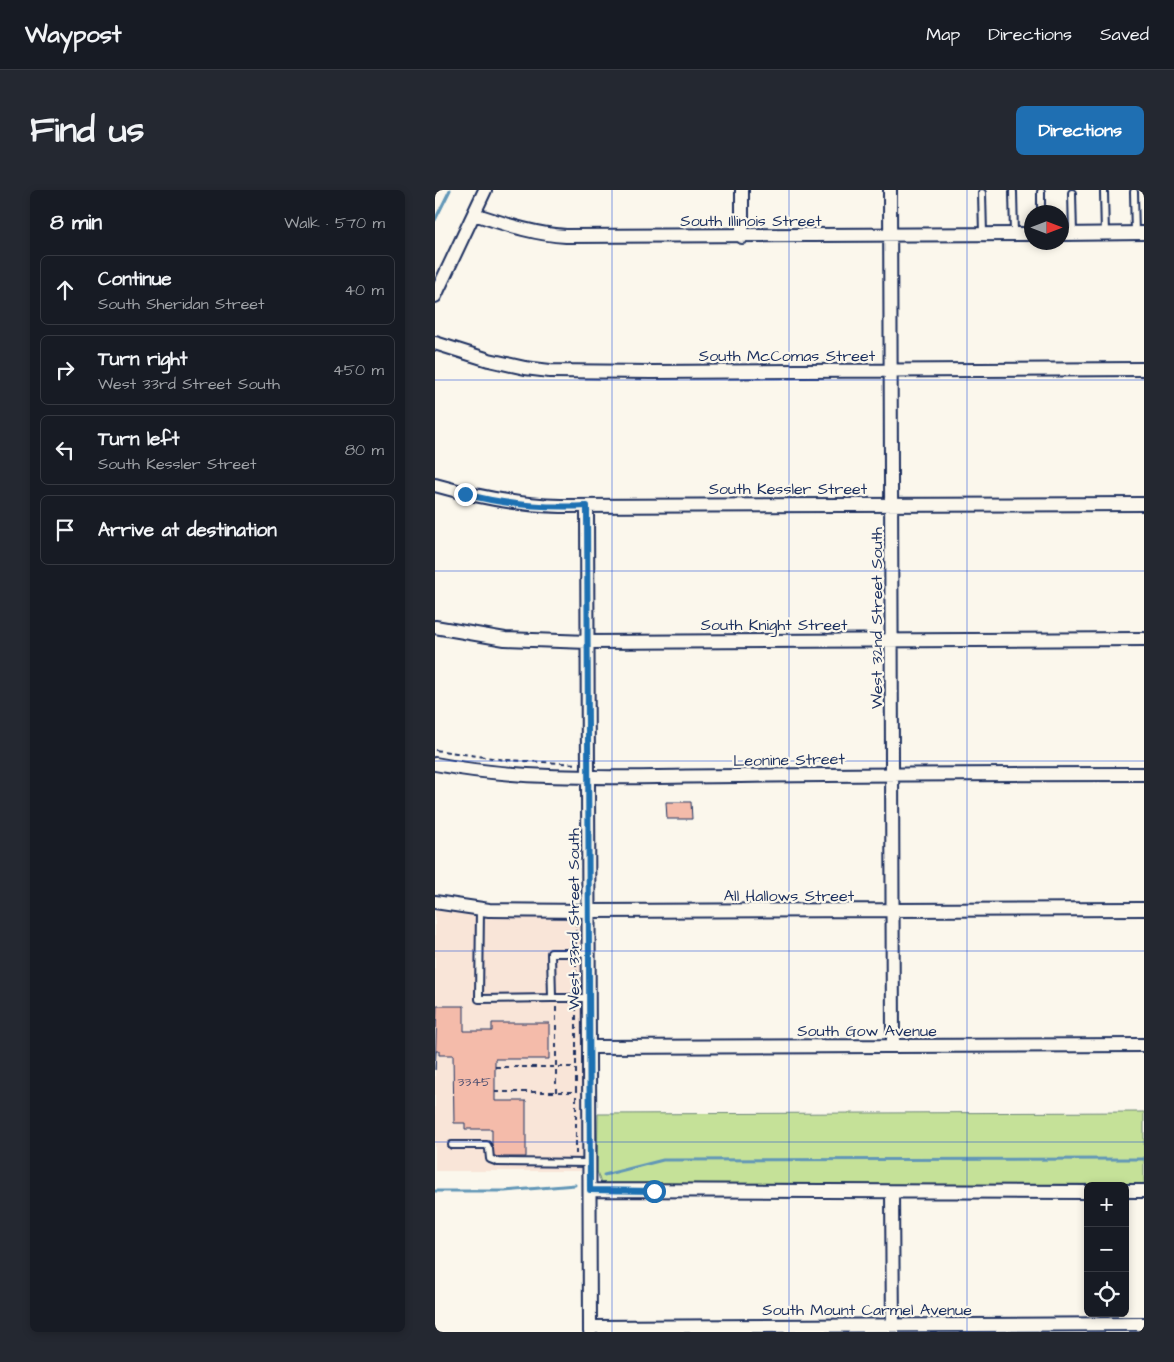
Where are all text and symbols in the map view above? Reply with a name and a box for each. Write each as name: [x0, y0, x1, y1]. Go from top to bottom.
text: Waypost: [25, 18, 122, 52]
text: Map: [926, 22, 960, 47]
text: Directions: [988, 22, 1072, 47]
text: Saved: [1100, 22, 1149, 47]
text: Find us: [30, 106, 144, 155]
button: Directions: [1016, 106, 1144, 155]
north arrow: [1024, 205, 1069, 250]
text: 8 min: [50, 208, 102, 237]
street label: South Illinois Street: [680, 210, 822, 232]
text: Walk · 570 m: [284, 212, 385, 234]
text: Continue: [98, 266, 172, 293]
icon: ahead: [51, 276, 79, 304]
text: 40 m: [344, 279, 384, 301]
text: South Sheridan Street: [98, 293, 264, 315]
street label: South McComas Street: [699, 345, 876, 367]
text: Turn right: [98, 346, 187, 373]
icon: right: [51, 356, 79, 384]
text: 450 m: [333, 359, 384, 381]
text: West 33rd Street South: [98, 373, 280, 395]
text: Turn left: [98, 426, 179, 453]
icon: left: [51, 436, 79, 464]
text: 80 m: [345, 439, 384, 461]
text: South Kessler Street: [98, 453, 256, 475]
street label: South Kessler Street: [709, 478, 868, 500]
route end: [454, 483, 477, 506]
icon: arrive: [51, 516, 79, 544]
text: Arrive at destination: [98, 517, 277, 544]
street label: West 32nd Street South: [866, 527, 888, 709]
street label: South Knight Street: [701, 614, 848, 637]
street label: Leonine Street: [733, 748, 846, 772]
street label: West 33rd Street South: [563, 828, 585, 1010]
street label: All Hallows Street: [724, 885, 855, 907]
street label: South Gow Avenue: [797, 1020, 937, 1042]
house number: 3345: [457, 1072, 491, 1092]
route start: [643, 1180, 666, 1203]
map controls: [1084, 1182, 1129, 1317]
button: +: [1084, 1182, 1129, 1227]
button: −: [1084, 1227, 1129, 1272]
button: locate: [1084, 1272, 1129, 1317]
street label: South Mount Carmel Avenue: [762, 1299, 972, 1321]

